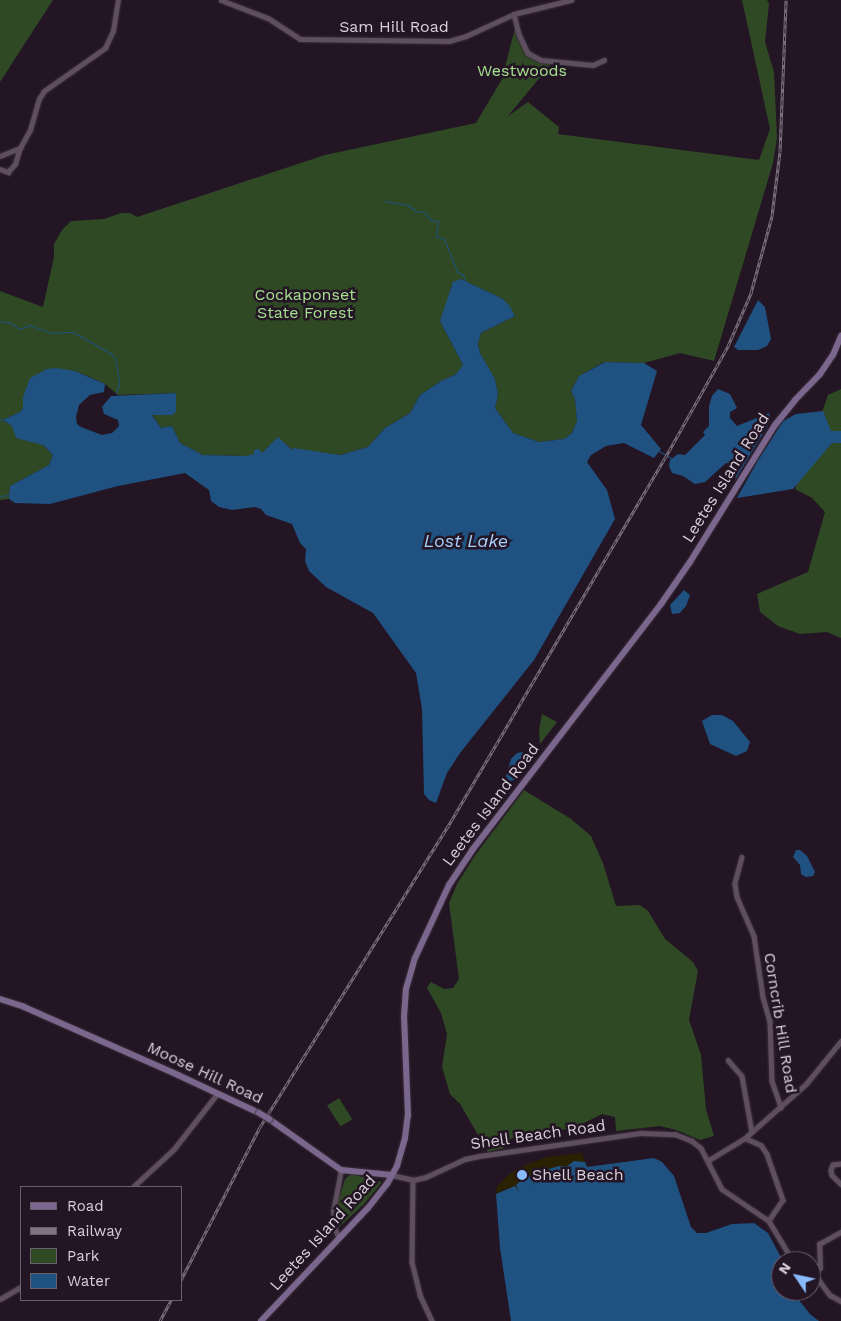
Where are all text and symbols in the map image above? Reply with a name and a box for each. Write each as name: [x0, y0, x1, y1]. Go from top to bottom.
street label: Sam Hill Road: [339, 17, 449, 37]
park label: Westwoods: [477, 61, 567, 81]
park label: Cockaponset State Forest: [254, 285, 356, 323]
street label: Leetes Island Road: [678, 410, 774, 546]
water label: Lost Lake: [424, 530, 508, 552]
street label: Leetes Island Road: [439, 740, 543, 870]
street label: Corncrib Hill Road: [759, 951, 801, 1095]
street label: Moose Hill Road: [144, 1038, 266, 1108]
street label: Shell Beach Road: [469, 1116, 607, 1154]
place label: Shell Beach: [532, 1165, 624, 1185]
marker: Shell Beach: [516, 1169, 528, 1181]
street label: Leetes Island Road: [266, 1171, 380, 1295]
legend: [20, 1186, 182, 1301]
text: Road: [67, 1197, 104, 1215]
text: Railway: [67, 1222, 122, 1240]
text: Park: [67, 1247, 99, 1265]
north arrow: [771, 1251, 821, 1301]
text: N: [775, 1259, 794, 1277]
text: Water: [67, 1272, 110, 1290]

